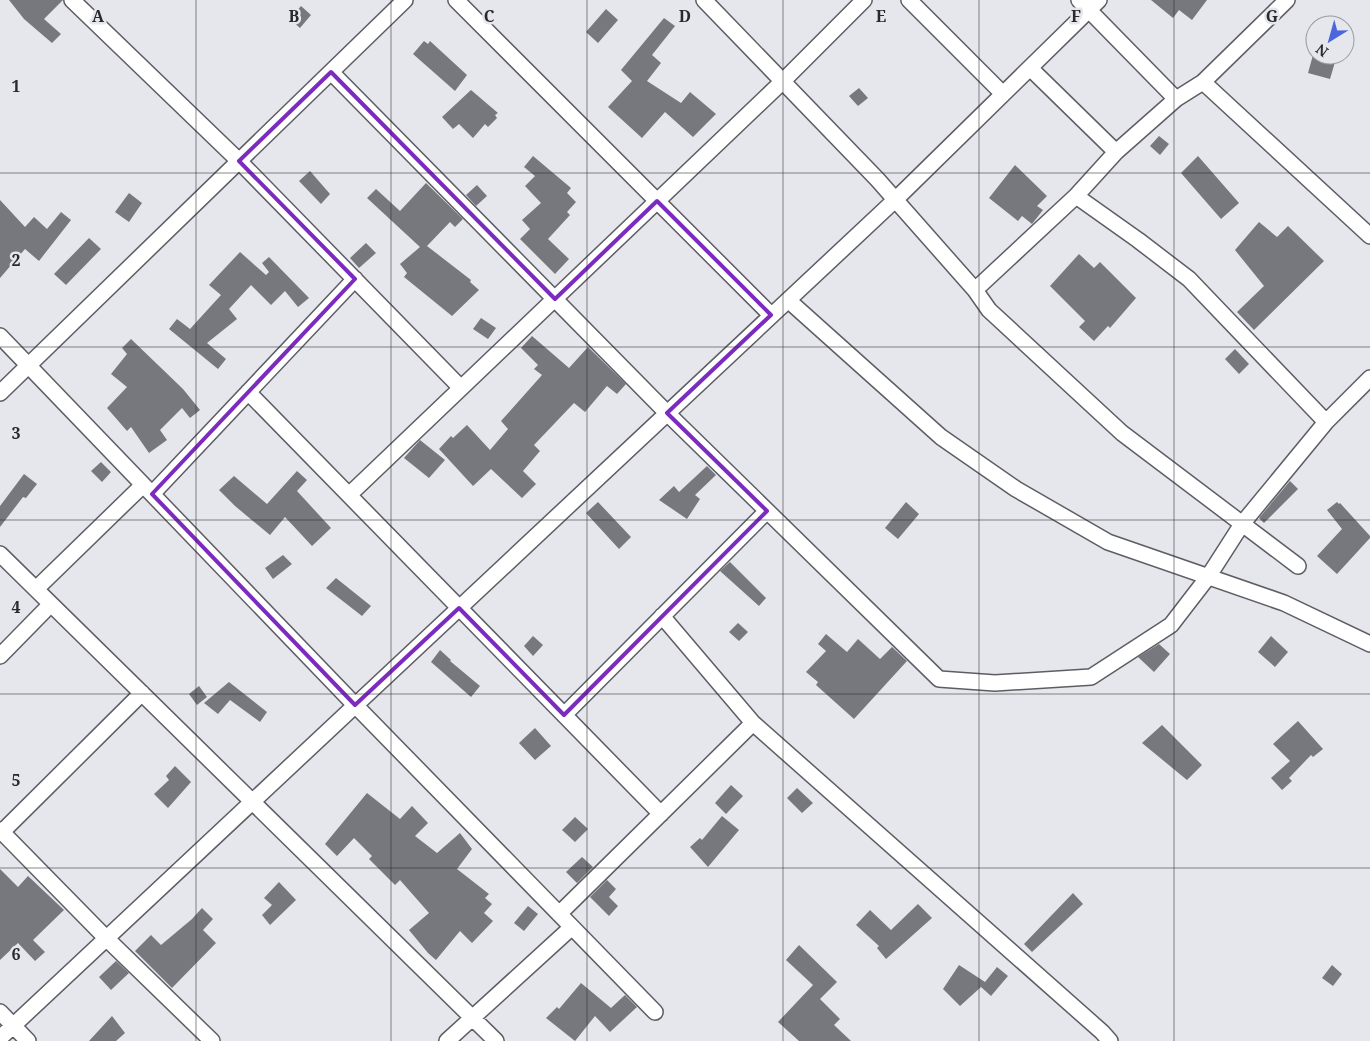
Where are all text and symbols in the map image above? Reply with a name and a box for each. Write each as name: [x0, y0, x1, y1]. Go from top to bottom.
text: A: [92, 5, 105, 27]
text: B: [289, 5, 300, 27]
text: C: [484, 5, 495, 27]
text: D: [679, 5, 691, 27]
text: E: [876, 5, 886, 27]
text: F: [1071, 5, 1081, 27]
text: G: [1266, 5, 1278, 27]
north arrow: [1305, 15, 1355, 65]
text: N: [1312, 40, 1332, 62]
text: 1: [11, 75, 21, 97]
text: 2: [11, 249, 21, 271]
text: 3: [11, 422, 21, 444]
text: 4: [11, 596, 21, 618]
text: 5: [11, 769, 21, 791]
text: 6: [11, 943, 21, 965]

